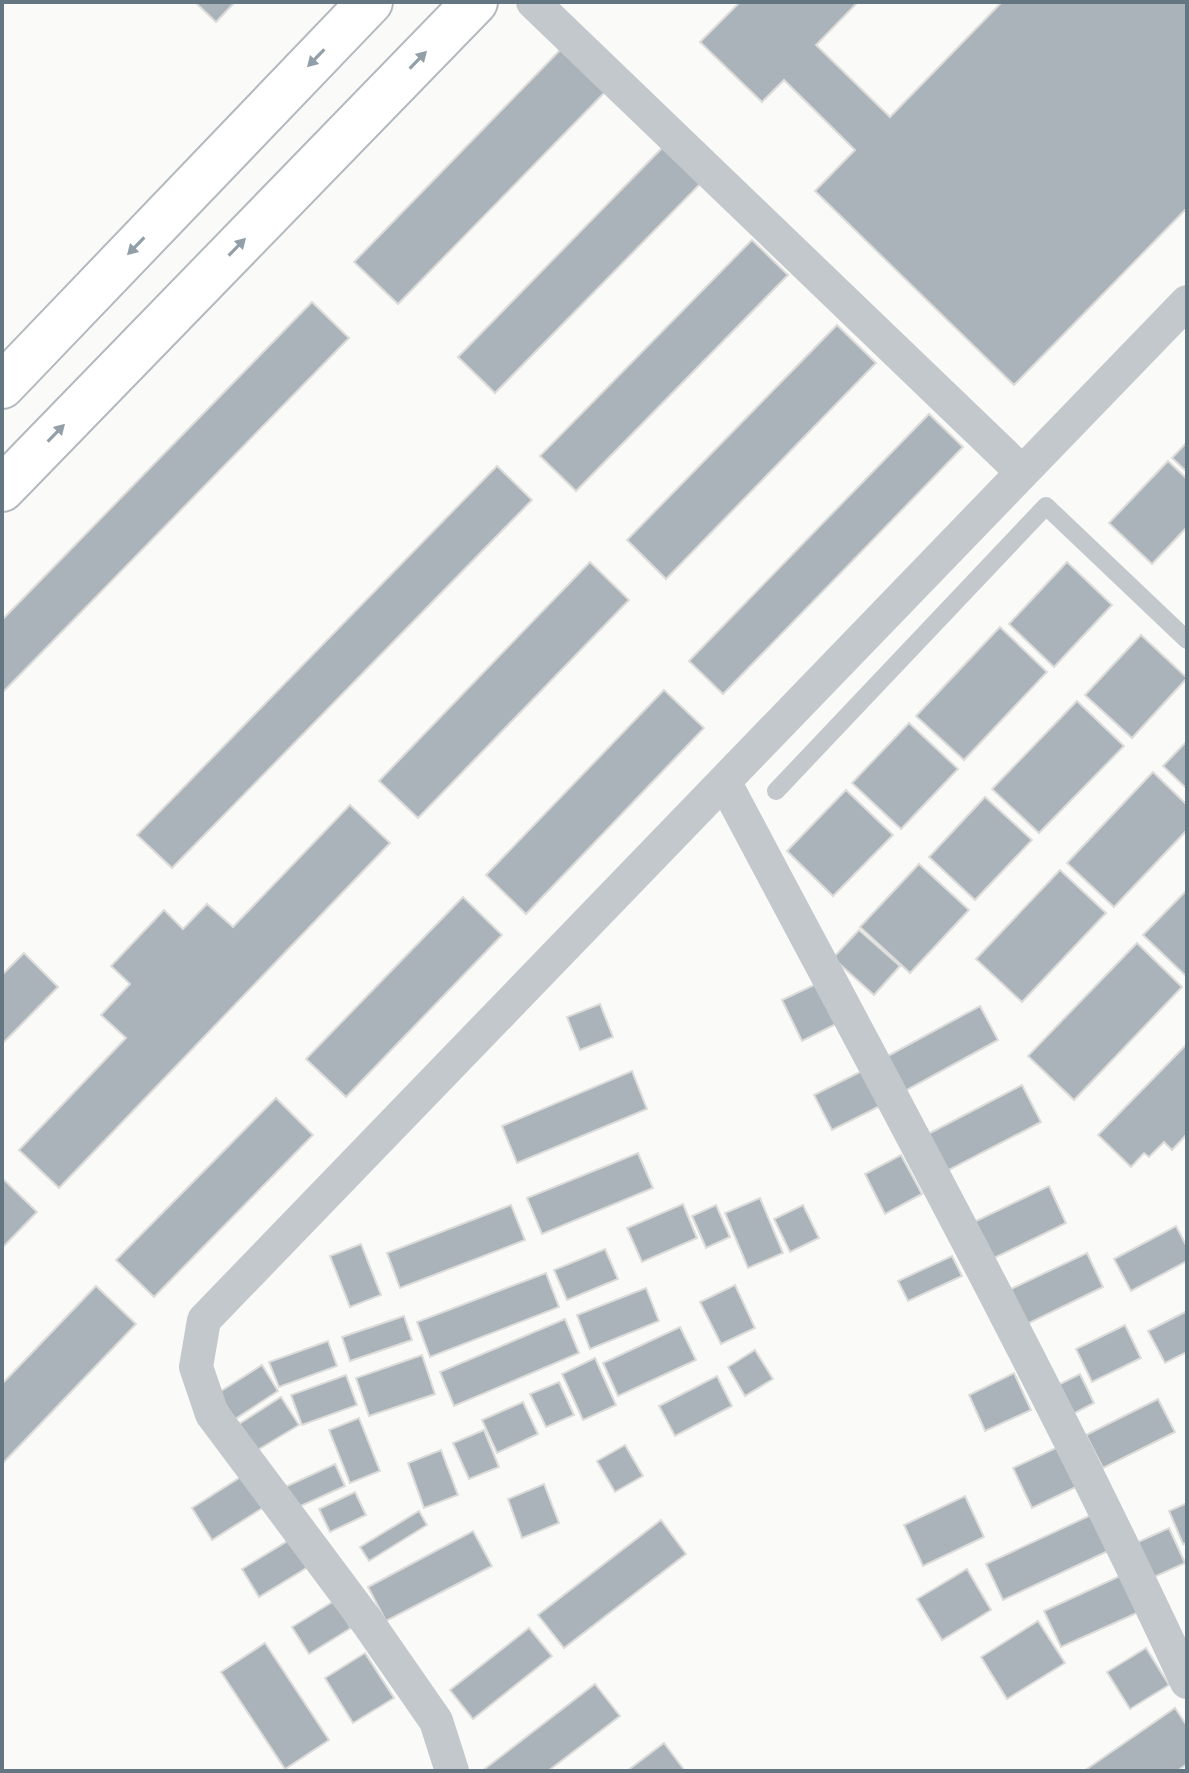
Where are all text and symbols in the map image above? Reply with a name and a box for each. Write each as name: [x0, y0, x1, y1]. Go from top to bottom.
one-way arrow: [307, 48, 326, 67]
one-way arrow: [409, 51, 427, 70]
one-way arrow: [127, 236, 146, 255]
one-way arrow: [228, 238, 246, 257]
one-way arrow: [47, 424, 65, 443]

